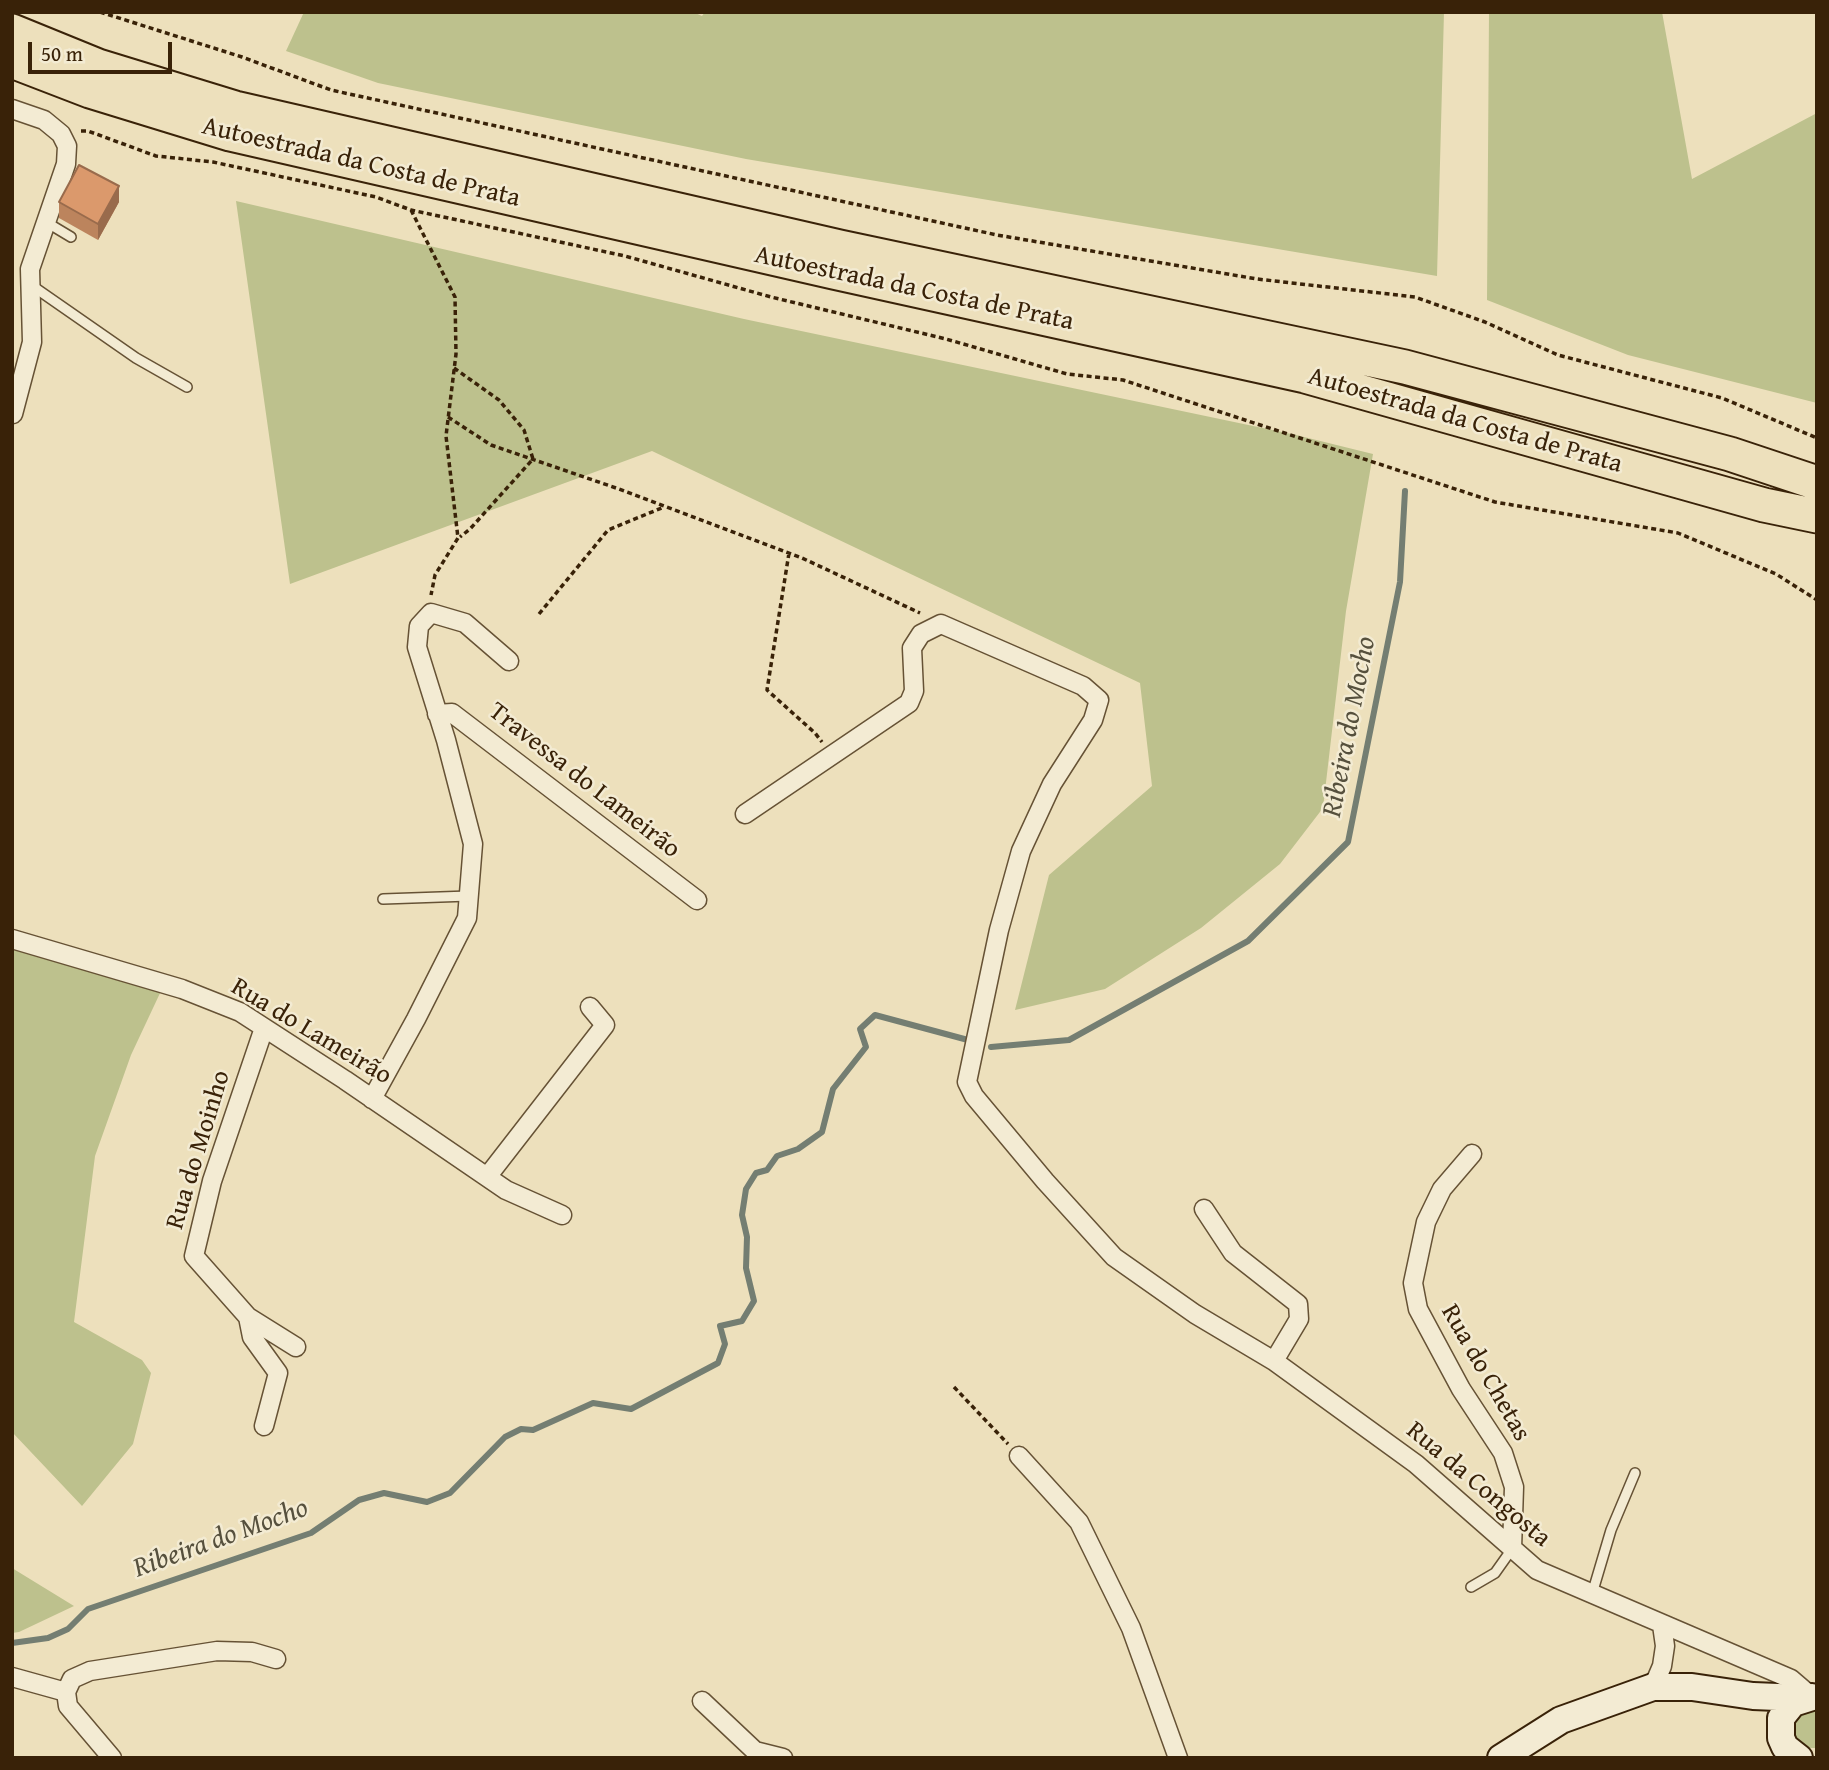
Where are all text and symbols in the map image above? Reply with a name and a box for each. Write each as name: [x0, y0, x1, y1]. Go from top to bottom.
scale bar: [32, 28, 175, 72]
text: 50 m: [41, 38, 83, 69]
street label: Autoestrada da Costa de Prata: [199, 111, 523, 215]
street label: Autoestrada da Costa de Prata: [752, 240, 1076, 338]
street label: Autoestrada da Costa de Prata: [1304, 361, 1626, 481]
water label: Ribeira do Mocho: [1316, 634, 1384, 820]
street label: Travessa do Lameirão: [482, 696, 686, 866]
street label: Rua do Lameirão: [225, 972, 397, 1092]
street label: Rua do Moinho: [160, 1067, 238, 1233]
street label: Rua do Chetas: [1433, 1299, 1537, 1447]
street label: Rua da Congosta: [1399, 1416, 1557, 1554]
water label: Ribeira do Mocho: [129, 1492, 313, 1586]

